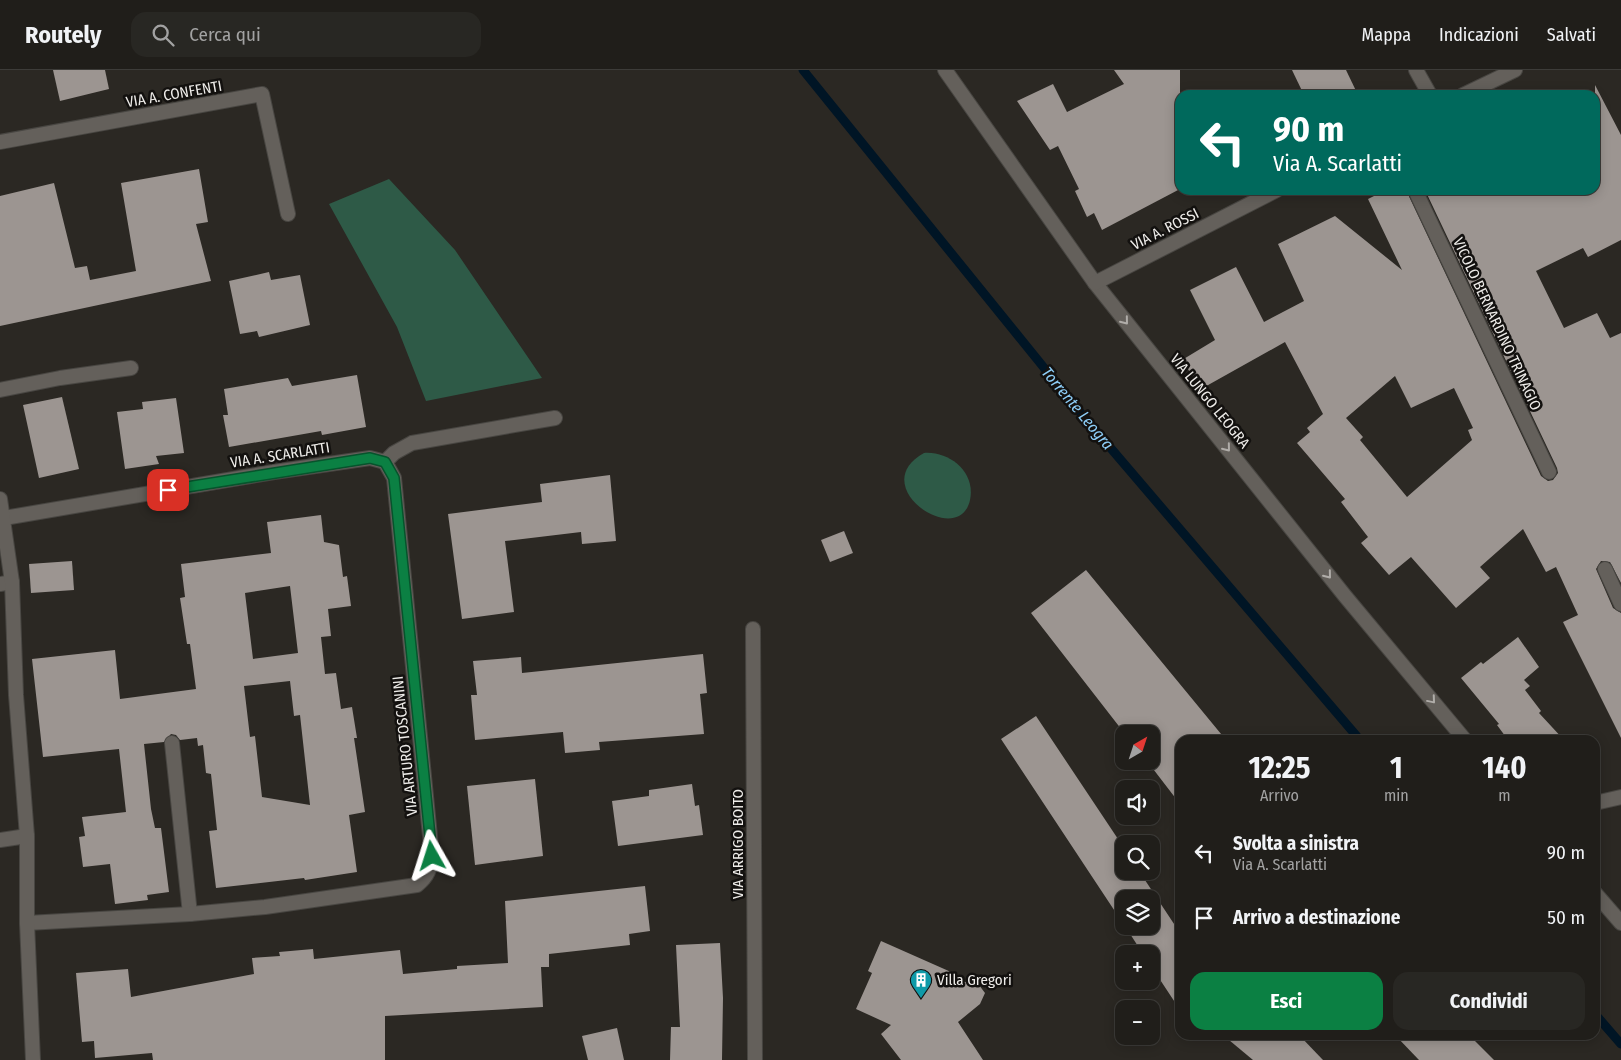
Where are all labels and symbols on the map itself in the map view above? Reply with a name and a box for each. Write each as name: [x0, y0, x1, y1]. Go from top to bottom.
street label: VIA A. CONFENTI: [125, 77, 223, 111]
street label: VIA A. ROSSI: [1128, 204, 1202, 254]
street label: VICOLO BERNARDINO TRINAGIO: [1449, 235, 1545, 413]
one-way arrow: [1120, 315, 1128, 324]
street label: VIA LUNGO LEOGRA: [1166, 350, 1254, 452]
water label: Torrente Leogra: [1038, 363, 1118, 453]
street label: VIA A. SCARLATTI: [229, 438, 331, 472]
one-way arrow: [1221, 442, 1229, 451]
pin: [147, 469, 189, 511]
one-way arrow: [1322, 569, 1331, 579]
street label: VIA ARTURO TOSCANINI: [389, 675, 421, 817]
one-way arrow: [1426, 694, 1434, 703]
north arrow: [1115, 725, 1160, 770]
street label: VIA ARRIGO BOITO: [729, 789, 747, 899]
position arrow: [405, 829, 457, 881]
building icon: Villa Gregori: [909, 968, 933, 999]
place label: Villa Gregori: [937, 971, 1012, 989]

